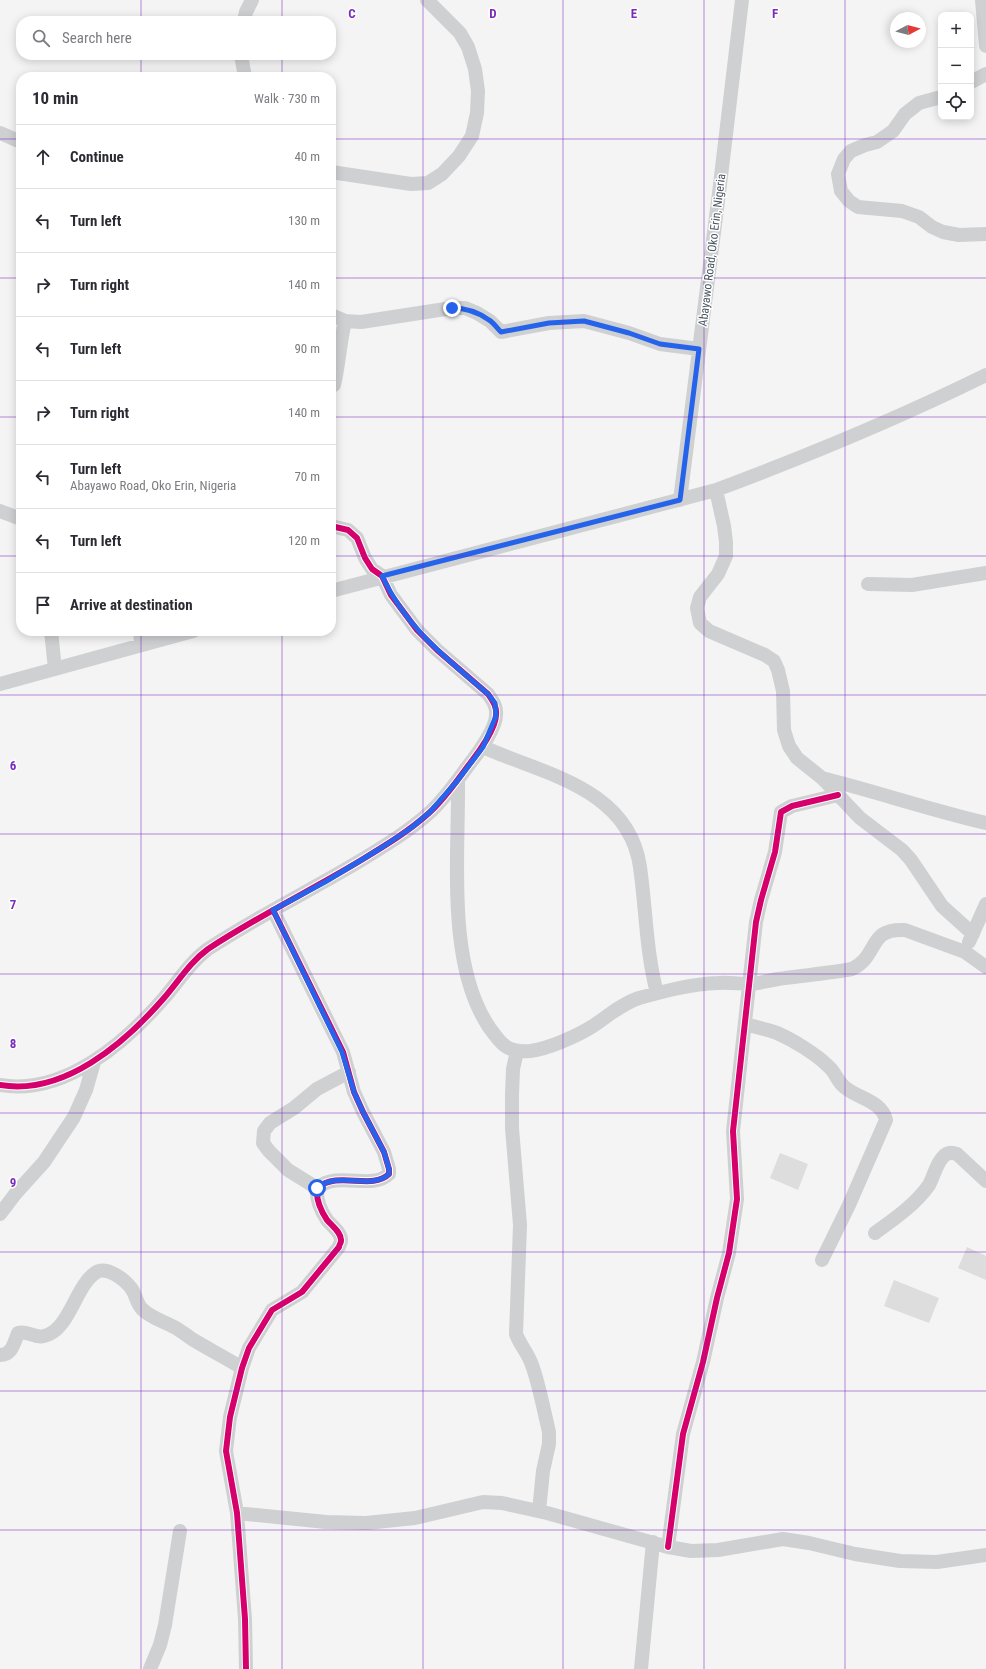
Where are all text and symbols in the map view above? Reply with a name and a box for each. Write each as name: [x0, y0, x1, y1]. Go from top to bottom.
text: C: [348, 6, 356, 21]
text: D: [489, 6, 497, 21]
text: E: [631, 6, 638, 21]
text: F: [772, 6, 778, 21]
north arrow: [890, 12, 926, 48]
map controls: [938, 12, 974, 120]
button: +: [938, 12, 974, 48]
search box: [16, 16, 336, 60]
icon: search: [30, 27, 52, 49]
text: Search here: [62, 29, 132, 47]
button: −: [938, 48, 974, 84]
button: locate: [938, 84, 974, 120]
text: 10 min: [32, 88, 78, 108]
text: Walk · 730 m: [254, 91, 320, 106]
icon: ahead: [32, 146, 54, 168]
text: Continue: [70, 148, 124, 166]
text: 40 m: [294, 149, 320, 164]
street label: Abayawo Road, Oko Erin, Nigeria: [696, 173, 728, 327]
icon: left: [32, 210, 54, 232]
text: Turn left: [70, 212, 121, 230]
text: 130 m: [288, 213, 320, 228]
icon: right: [32, 274, 54, 296]
text: Turn right: [70, 276, 129, 294]
text: 140 m: [288, 277, 320, 292]
route end: [443, 299, 461, 317]
icon: left: [32, 338, 54, 360]
text: Turn left: [70, 340, 121, 358]
text: 90 m: [294, 341, 320, 356]
icon: right: [32, 402, 54, 424]
text: Turn right: [70, 404, 129, 422]
text: 140 m: [288, 405, 320, 420]
text: Turn left: [70, 460, 121, 478]
icon: left: [32, 466, 54, 488]
text: 70 m: [294, 469, 320, 484]
text: Abayawo Road, Oko Erin, Nigeria: [70, 478, 236, 493]
icon: left: [32, 530, 54, 552]
text: Turn left: [70, 532, 121, 550]
text: 120 m: [288, 533, 320, 548]
icon: arrive: [32, 594, 54, 616]
text: Arrive at destination: [70, 596, 193, 614]
text: 6: [10, 758, 17, 773]
text: 7: [10, 897, 17, 912]
text: 8: [10, 1036, 16, 1051]
text: 9: [10, 1175, 16, 1190]
route start: [308, 1179, 326, 1197]

